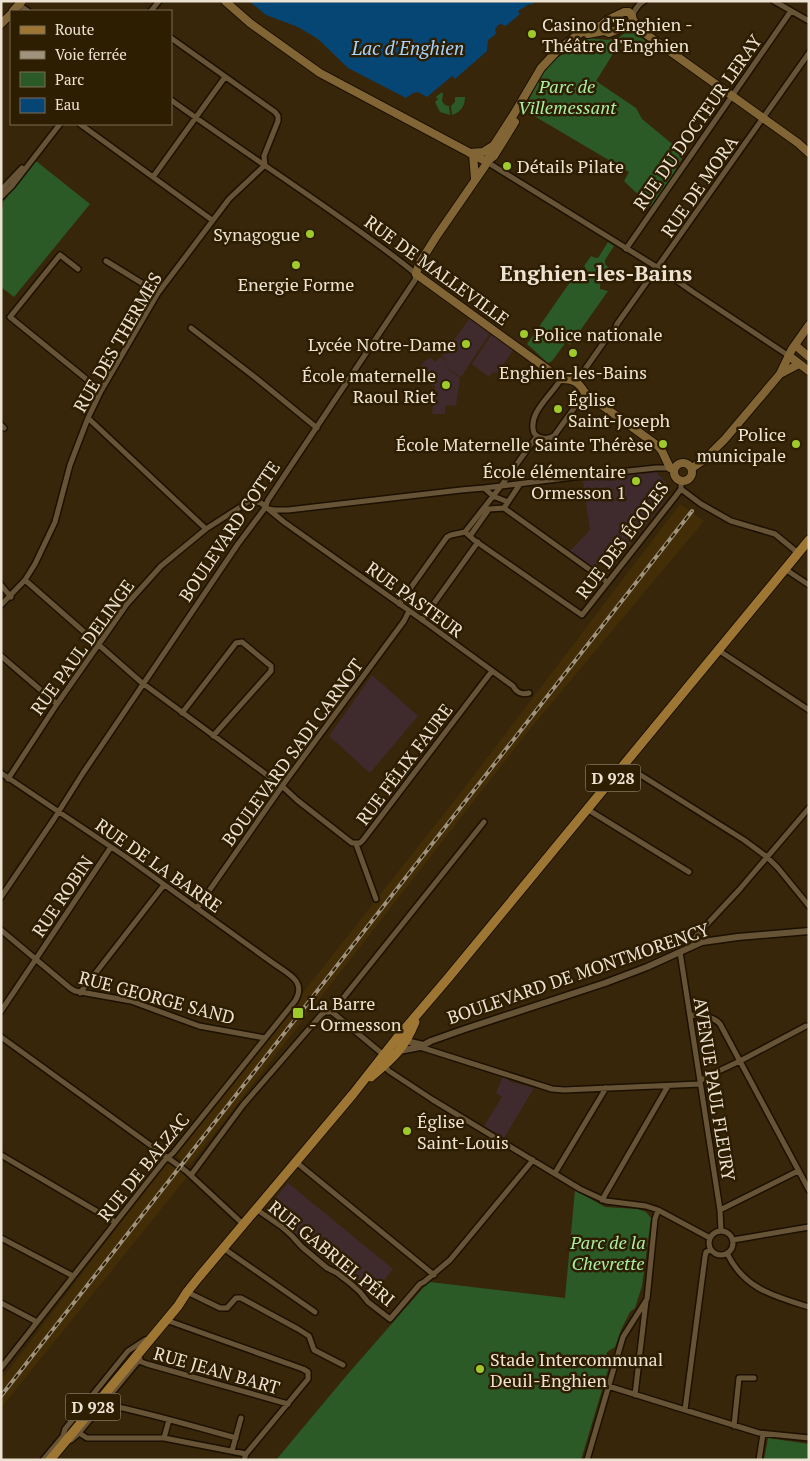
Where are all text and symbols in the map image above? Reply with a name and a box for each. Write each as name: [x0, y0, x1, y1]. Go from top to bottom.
legend: [10, 10, 172, 125]
place label: Casino d'Enghien - Théâtre d'Enghien: [542, 12, 693, 57]
text: Route: [55, 19, 94, 39]
marker: Casino d'Enghien - Théâtre d'Enghien: [526, 28, 538, 40]
street label: RUE DU DOCTEUR LERAY: [627, 29, 767, 214]
water label: Lac d'Enghien: [351, 35, 464, 60]
text: Voie ferrée: [55, 44, 127, 64]
text: Parc: [55, 69, 84, 89]
park label: Parc de Villemessant: [518, 74, 617, 119]
text: Eau: [55, 94, 80, 114]
street label: RUE DE MORA: [655, 130, 743, 242]
place label: Détails Pilate: [517, 154, 624, 178]
marker: Détails Pilate: [501, 160, 513, 172]
street label: RUE DE MALLEVILLE: [360, 209, 514, 331]
place label: Synagogue: [213, 222, 300, 246]
marker: Synagogue: [304, 228, 316, 240]
district label: Enghien-les-Bains: [500, 258, 692, 287]
marker: Energie Forme: [290, 259, 302, 271]
street label: RUE DES THERMES: [67, 268, 167, 416]
place label: Energie Forme: [238, 272, 354, 296]
place label: Police nationale: [534, 322, 663, 346]
marker: Police nationale: [518, 328, 530, 340]
place label: Lycée Notre-Dame: [308, 332, 456, 356]
marker: Lycée Notre-Dame: [460, 338, 472, 350]
marker: Enghien-les-Bains: [567, 347, 579, 359]
place label: Enghien-les-Bains: [499, 360, 647, 384]
place label: École maternelle Raoul Riet: [302, 363, 436, 408]
marker: École maternelle Raoul Riet: [440, 379, 452, 391]
place label: Église Saint-Joseph: [568, 387, 671, 432]
marker: Église Saint-Joseph: [552, 403, 564, 415]
place label: Police municipale: [696, 422, 786, 467]
place label: École Maternelle Sainte Thérèse: [396, 432, 653, 456]
marker: École Maternelle Sainte Thérèse: [657, 438, 669, 450]
marker: Police municipale: [790, 438, 802, 450]
street label: BOULEVARD COTTE: [173, 456, 285, 606]
place label: École élémentaire Ormesson 1: [483, 459, 626, 504]
marker: École élémentaire Ormesson 1: [630, 475, 642, 487]
street label: RUE DES ÉCOLES: [570, 477, 674, 603]
street label: RUE PASTEUR: [361, 556, 469, 643]
street label: RUE PAUL DELINGE: [25, 574, 139, 720]
street label: BOULEVARD SADI CARNOT: [216, 654, 368, 850]
street label: RUE FÉLIX FAURE: [350, 698, 458, 830]
road number: D 928: [586, 764, 640, 791]
street label: RUE DE LA BARRE: [91, 812, 227, 918]
street label: RUE ROBIN: [26, 851, 98, 941]
street label: BOULEVARD DE MONTMORENCY: [444, 917, 713, 1029]
street label: RUE GEORGE SAND: [76, 965, 238, 1029]
place label: La Barre - Ormesson: [309, 991, 402, 1036]
street label: AVENUE PAUL FLEURY: [689, 995, 741, 1183]
marker: La Barre - Ormesson: [291, 1006, 305, 1020]
street label: RUE DE BALZAC: [92, 1108, 194, 1226]
place label: Église Saint-Louis: [417, 1109, 509, 1154]
marker: Église Saint-Louis: [401, 1125, 413, 1137]
street label: RUE GABRIEL PÉRI: [264, 1195, 400, 1311]
park label: Parc de la Chevrette: [569, 1230, 646, 1275]
street label: RUE JEAN BART: [151, 1341, 283, 1399]
place label: Stade Intercommunal Deuil-Enghien: [490, 1347, 663, 1392]
marker: Stade Intercommunal Deuil-Enghien: [474, 1363, 486, 1375]
road number: D 928: [66, 1394, 120, 1420]

